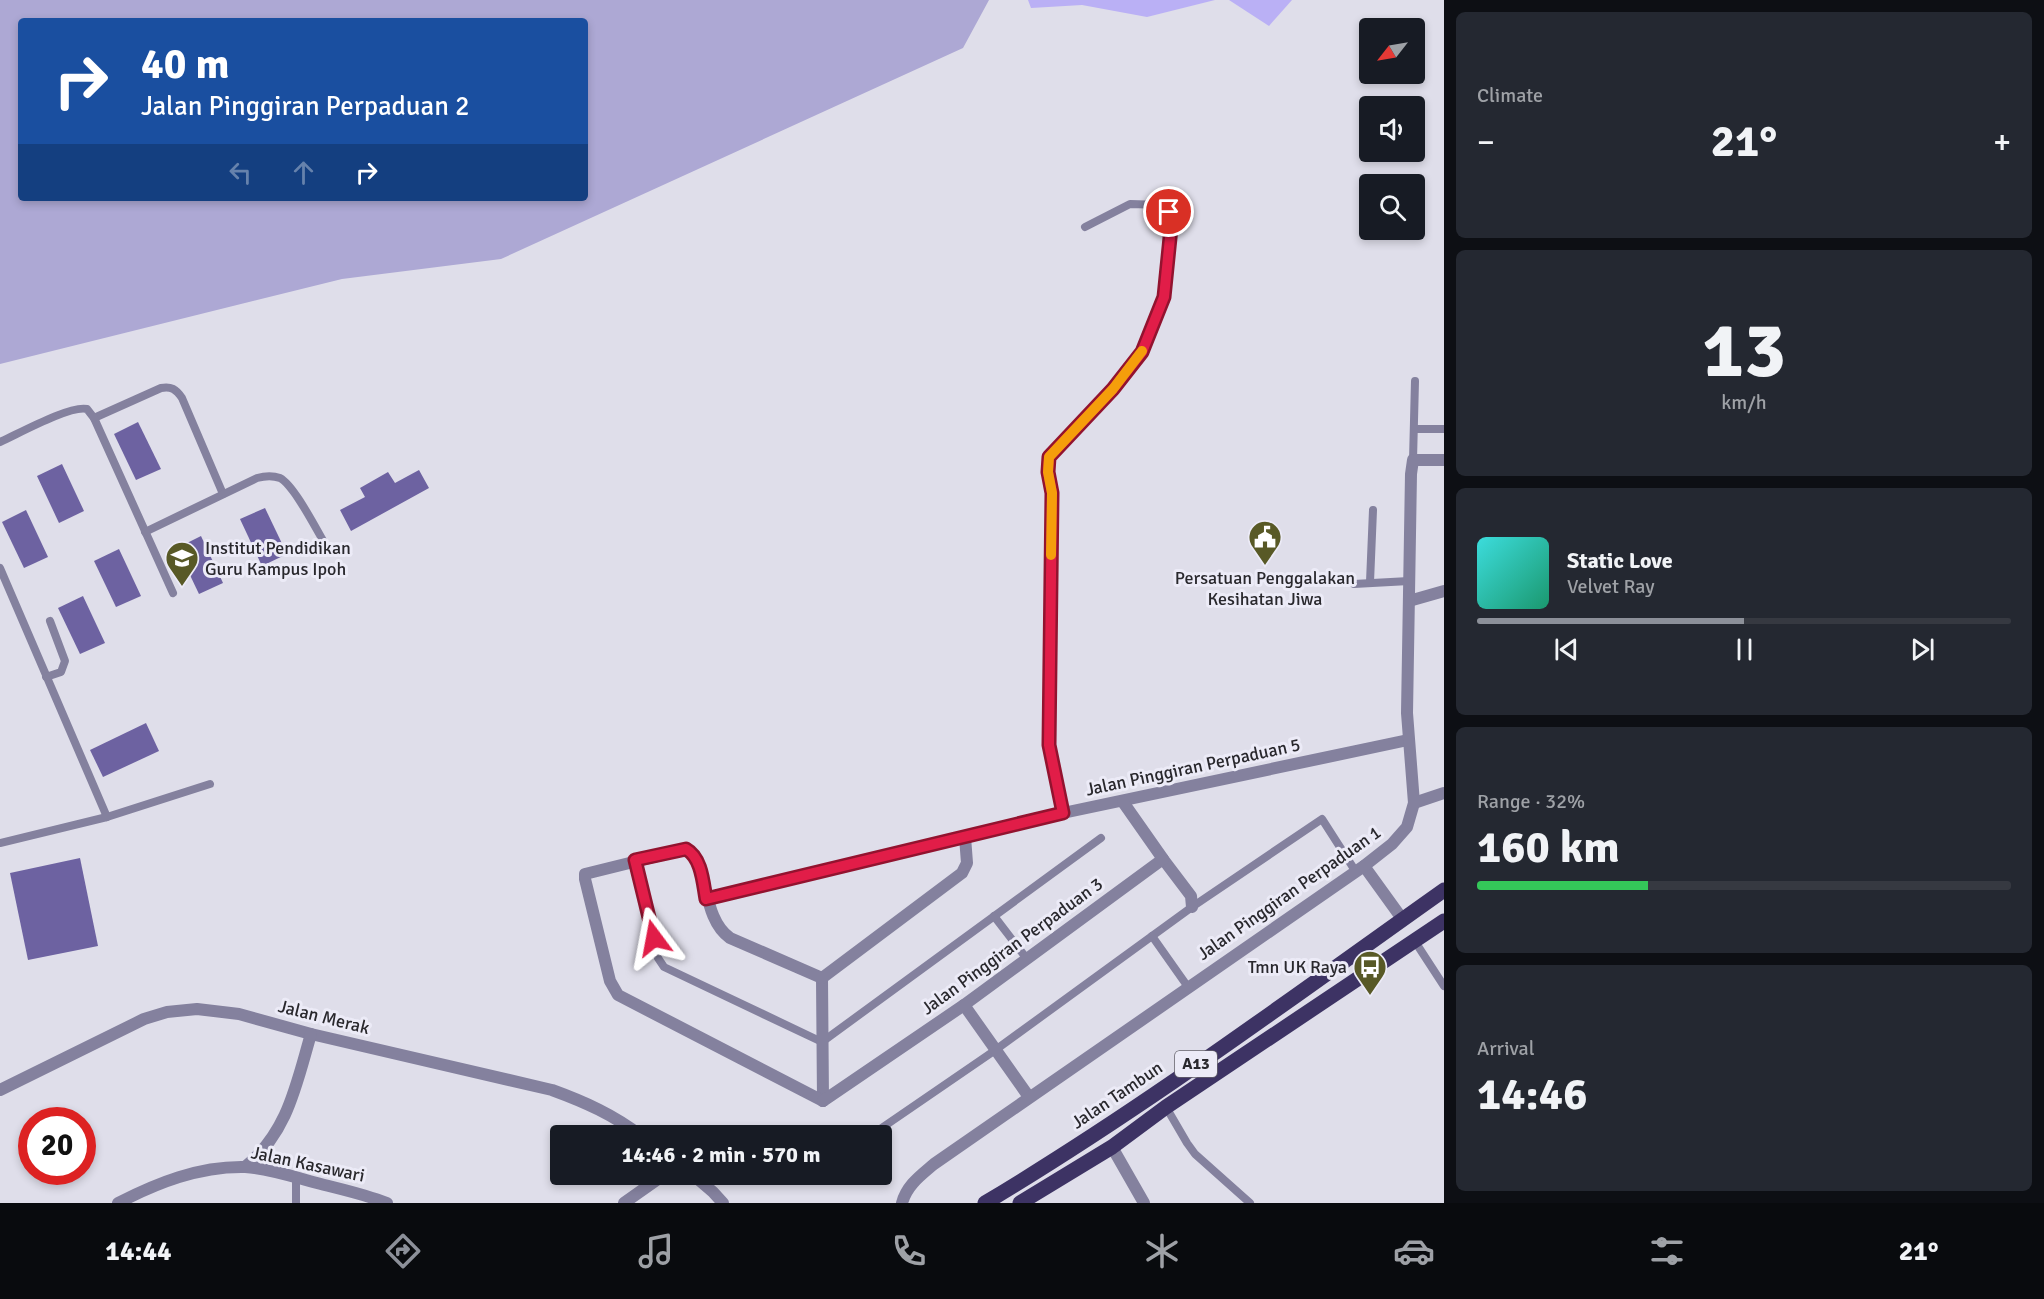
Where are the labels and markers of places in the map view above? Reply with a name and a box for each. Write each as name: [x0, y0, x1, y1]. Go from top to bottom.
pin: [1143, 186, 1194, 237]
public building icon: Persatuan Penggalakan Kesihatan Jiwa: [1247, 519, 1283, 566]
place label: Institut Pendidikan Guru Kampus Ipoh: [205, 537, 351, 580]
school or university icon: Institut Pendidikan Guru Kampus Ipoh: [164, 540, 200, 587]
place label: Persatuan Penggalakan Kesihatan Jiwa: [1175, 567, 1355, 610]
bus stop icon: Tmn UK Raya: [1352, 949, 1388, 996]
place label: Tmn UK Raya: [1248, 956, 1347, 978]

